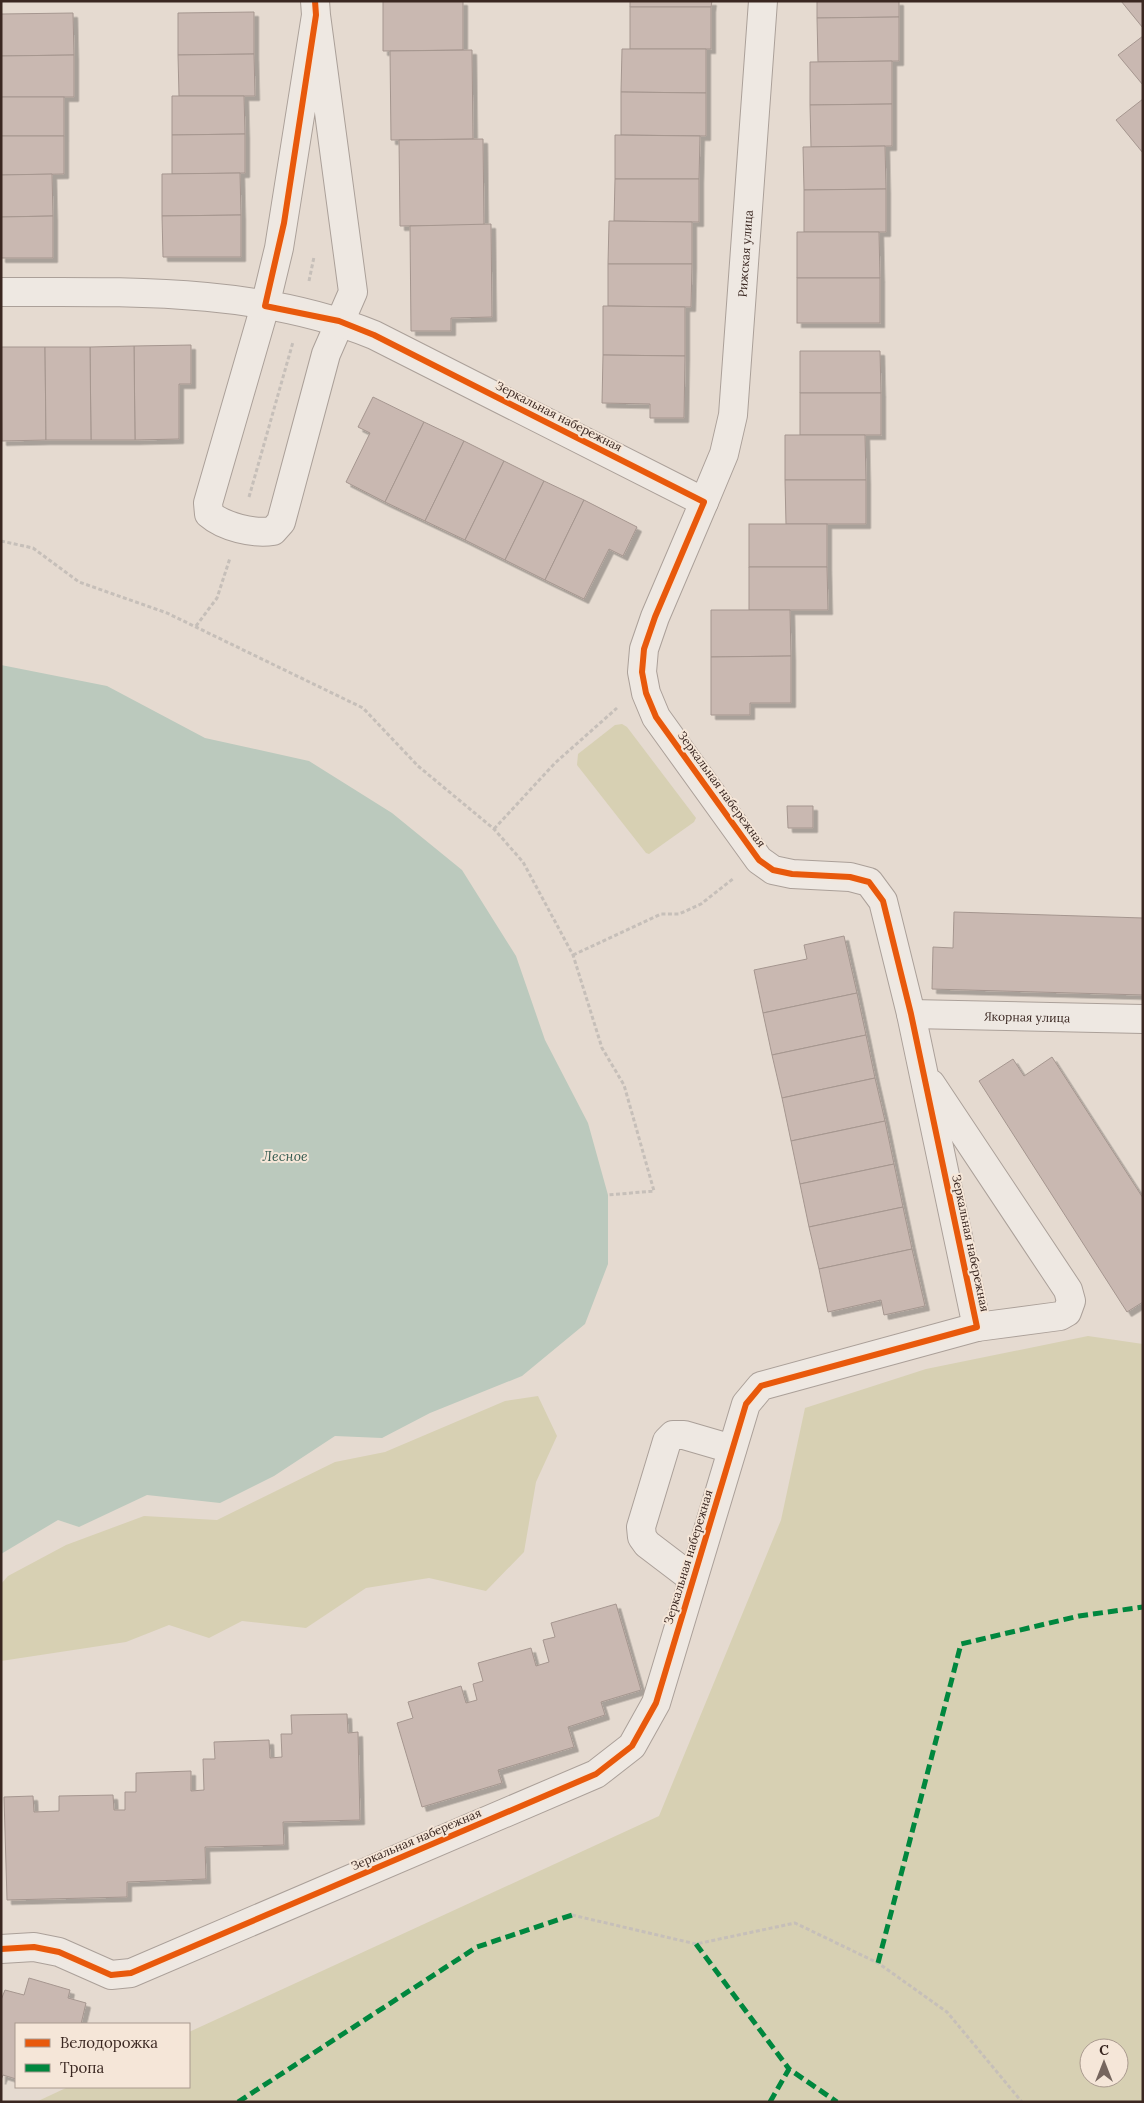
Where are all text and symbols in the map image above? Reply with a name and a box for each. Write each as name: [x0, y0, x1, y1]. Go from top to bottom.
street label: Рижская улица: [734, 209, 755, 298]
street label: Зеркальная набережная: [493, 378, 625, 454]
street label: Зеркальная набережная: [675, 728, 769, 850]
street label: Якорная улица: [984, 1008, 1070, 1025]
water label: Лесное: [262, 1147, 308, 1165]
street label: Зеркальная набережная: [949, 1173, 993, 1313]
street label: Зеркальная набережная: [660, 1488, 716, 1626]
street label: Зеркальная набережная: [349, 1805, 483, 1873]
legend: [15, 2023, 190, 2088]
text: Велодорожка: [60, 2033, 158, 2052]
north arrow: [1079, 2038, 1129, 2088]
text: С: [1099, 2041, 1109, 2059]
text: Тропа: [60, 2058, 105, 2077]

